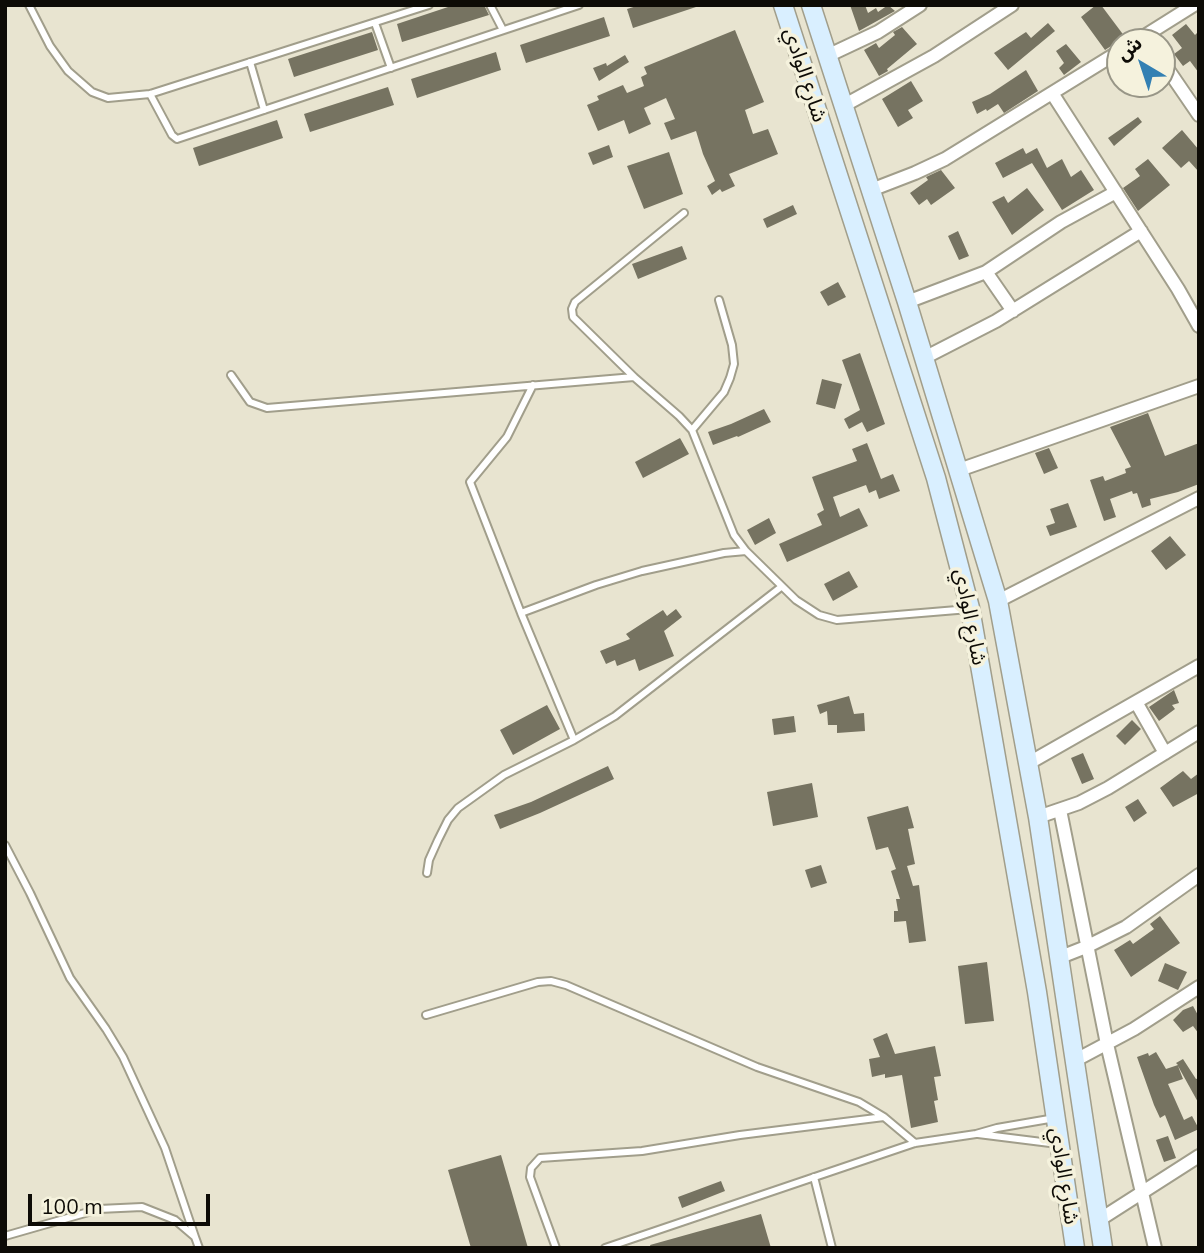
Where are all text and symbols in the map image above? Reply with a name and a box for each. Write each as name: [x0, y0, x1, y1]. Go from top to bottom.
street label: شارع الوادي: [778, 25, 832, 125]
north arrow: [1106, 28, 1176, 98]
text: ش: [1111, 31, 1147, 66]
street label: شارع الوادي: [948, 567, 992, 667]
street label: شارع الوادي: [1044, 1126, 1084, 1226]
scale bar: [32, 1180, 214, 1224]
text: 100 m: [41, 1193, 103, 1219]

